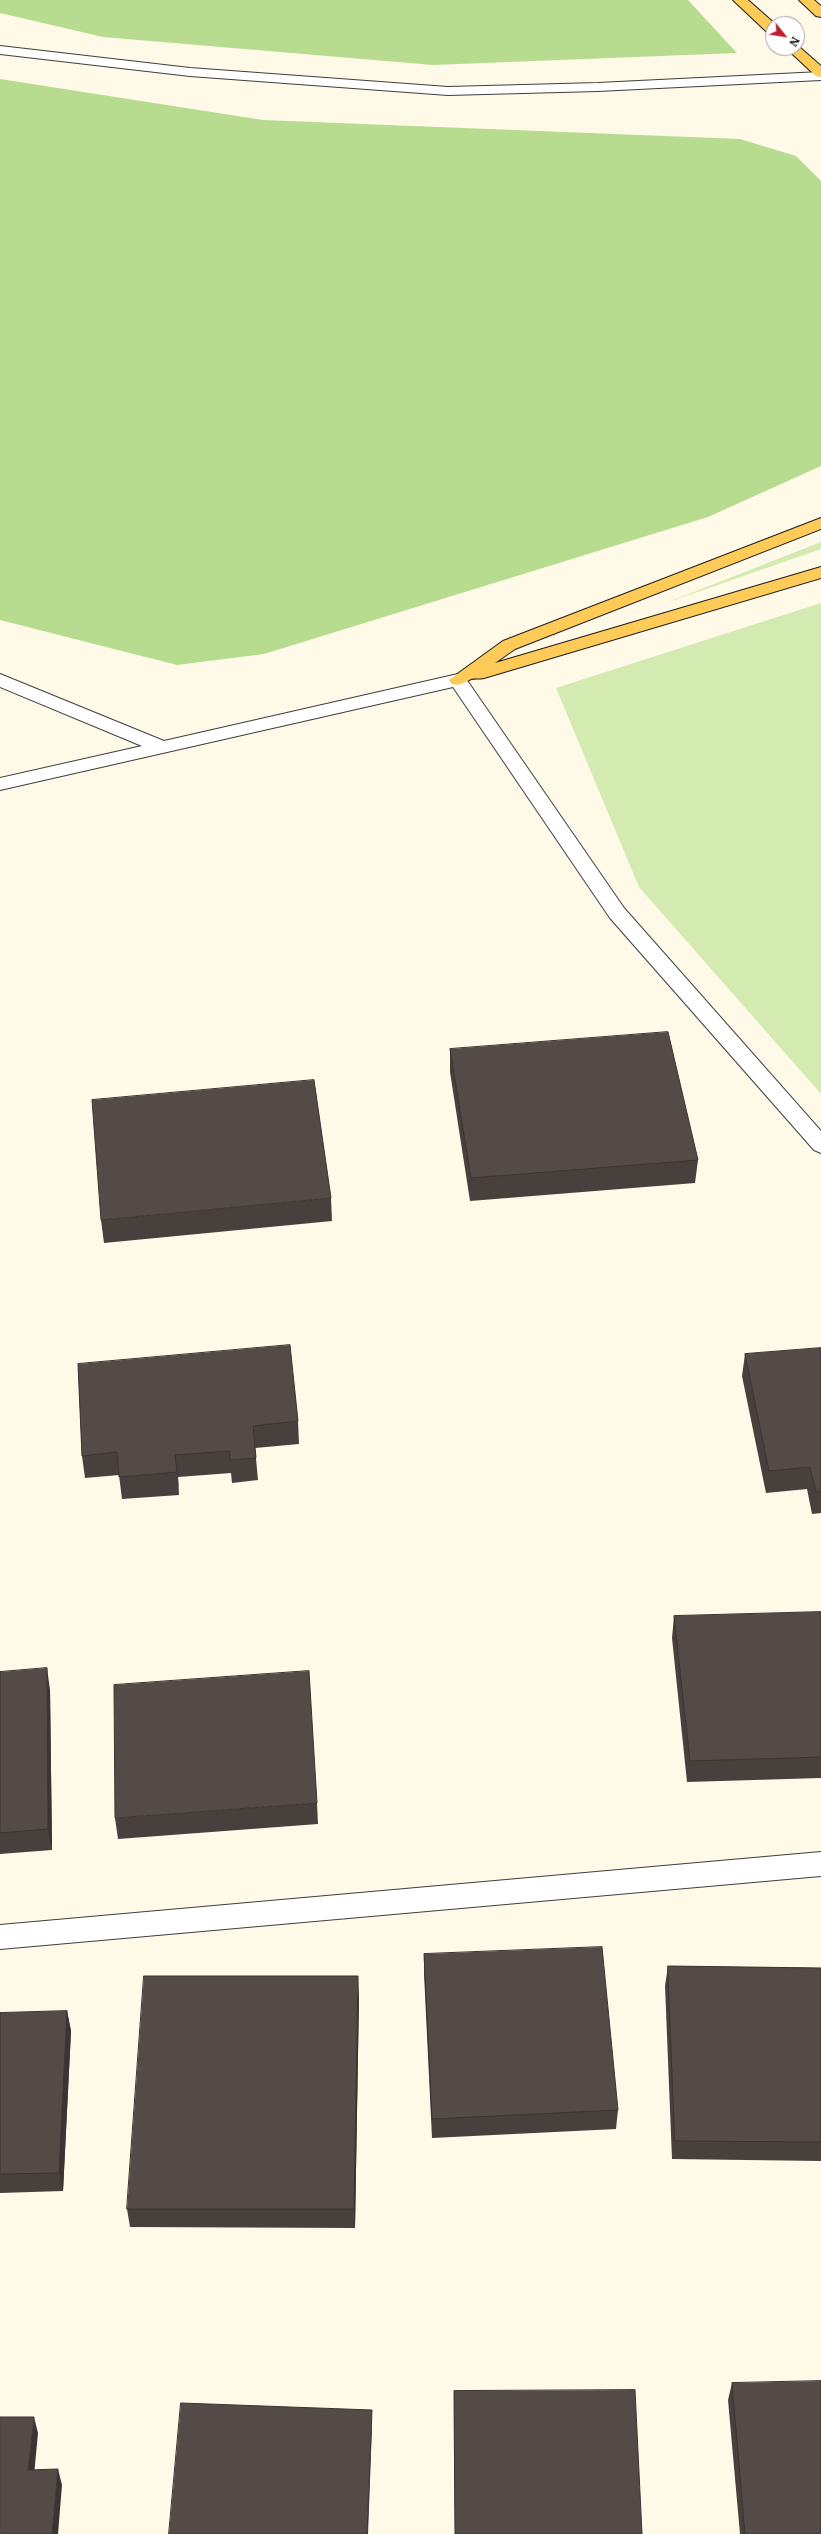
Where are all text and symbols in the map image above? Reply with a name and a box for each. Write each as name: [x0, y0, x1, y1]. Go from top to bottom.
north arrow: [765, 16, 805, 56]
text: N: [786, 34, 803, 49]

